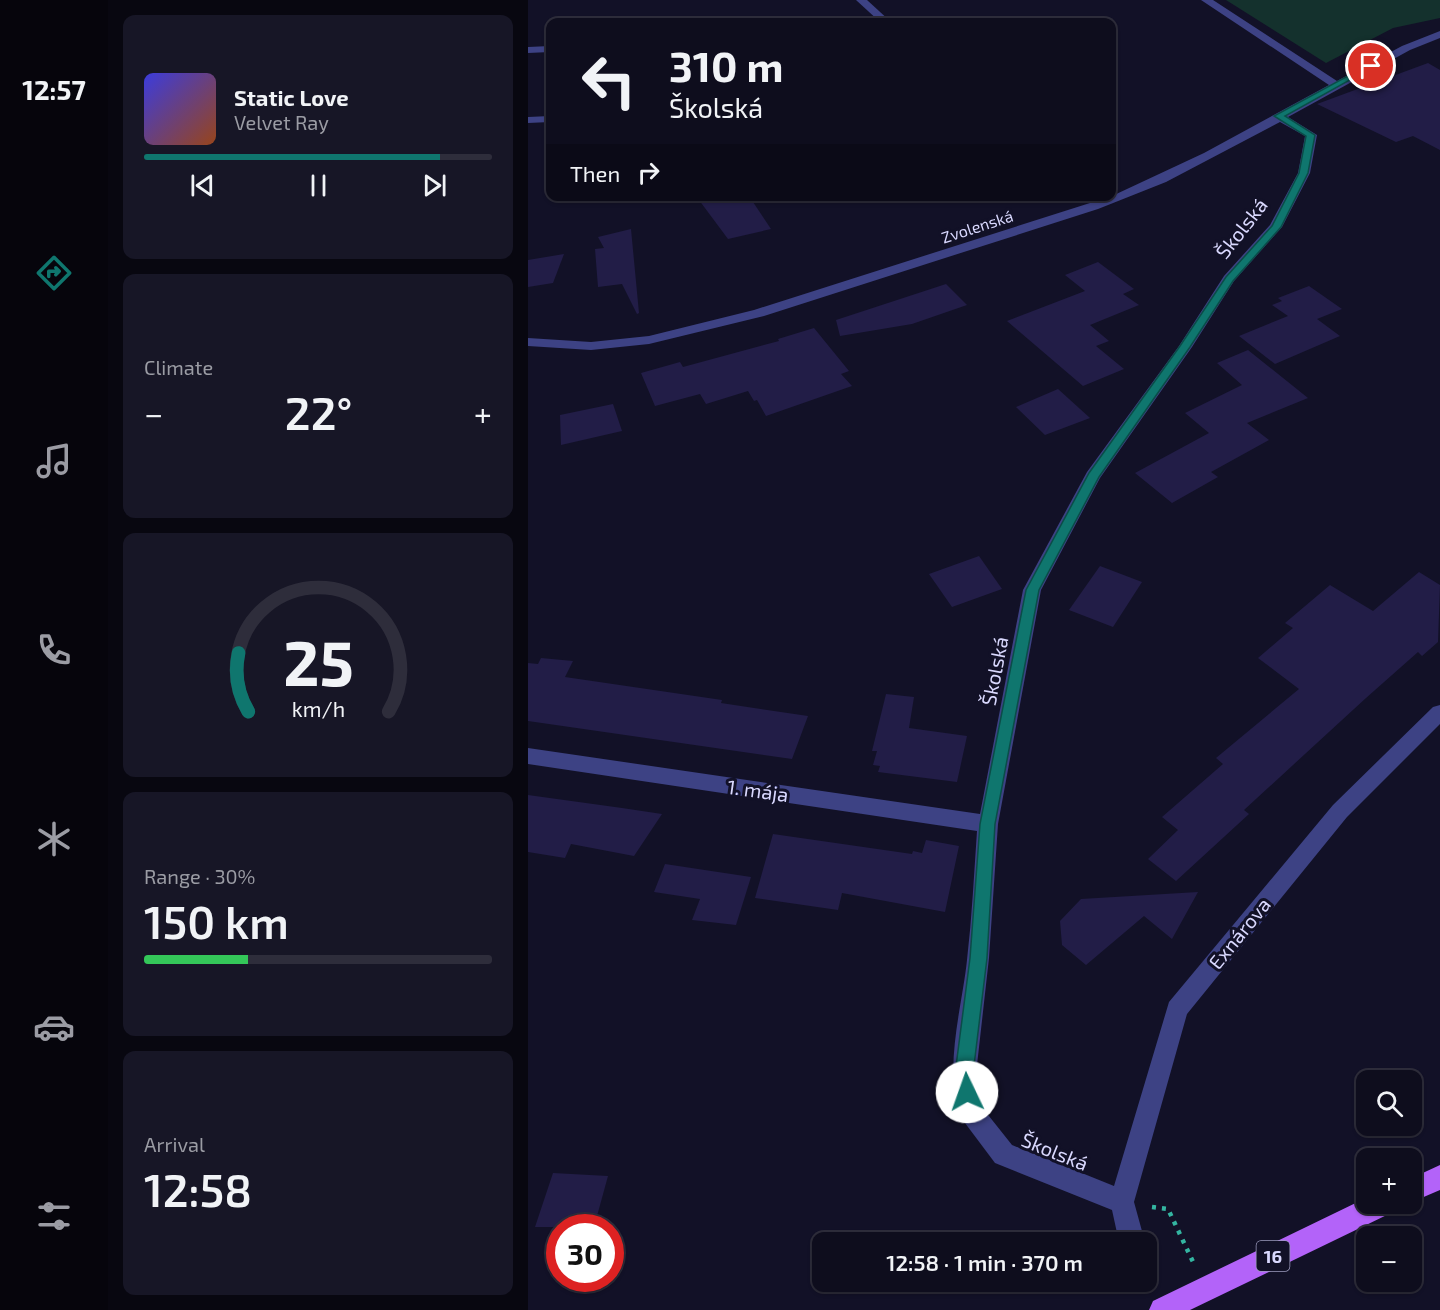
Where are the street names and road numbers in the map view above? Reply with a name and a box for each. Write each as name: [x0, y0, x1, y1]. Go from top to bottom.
street label: Školská: [1210, 193, 1272, 263]
street label: Zvolenská: [939, 206, 1015, 246]
street label: Školská: [976, 634, 1012, 708]
street label: 1. mája: [726, 774, 790, 806]
street label: Exnárova: [1203, 892, 1275, 974]
street label: Školská: [1018, 1127, 1092, 1175]
road number: 16: [1256, 1241, 1290, 1271]

